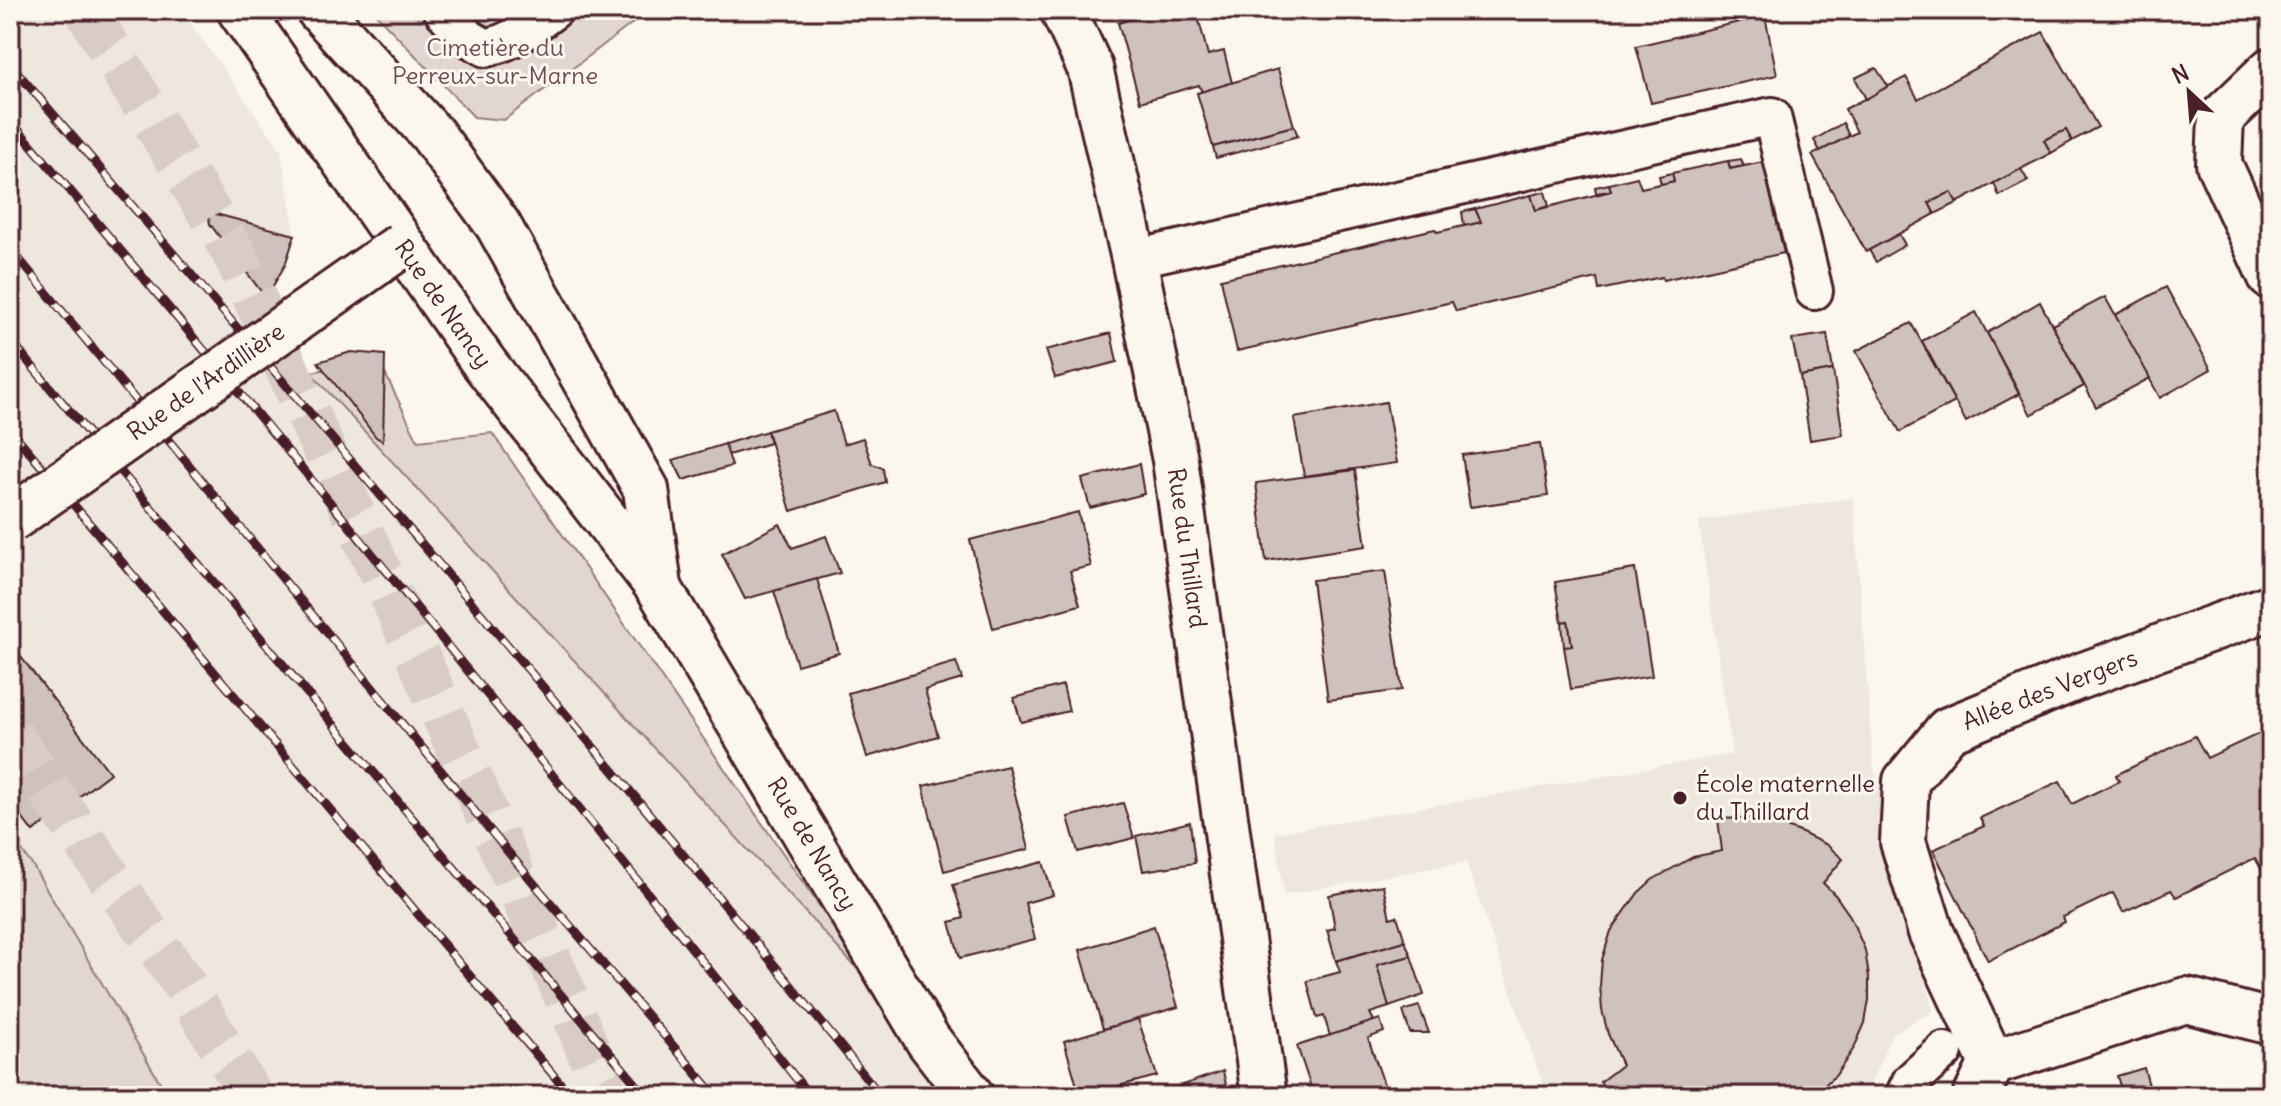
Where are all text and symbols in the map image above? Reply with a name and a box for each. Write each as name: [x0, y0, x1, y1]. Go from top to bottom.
park label: Cimetière du Perreux-sur-Marne: [392, 32, 598, 90]
north arrow: [2149, 52, 2229, 132]
text: N: [2167, 58, 2193, 90]
street label: Rue de Nancy: [388, 233, 499, 374]
street label: Rue de l'Ardillière: [121, 316, 290, 446]
street label: Rue du Thillard: [1162, 466, 1214, 630]
street label: Allée des Vergers: [1958, 642, 2141, 736]
place label: École maternelle du Thillard: [1696, 768, 1875, 826]
street label: Rue de Nancy: [761, 771, 864, 916]
marker: École maternelle du Thillard: [1671, 789, 1689, 807]

